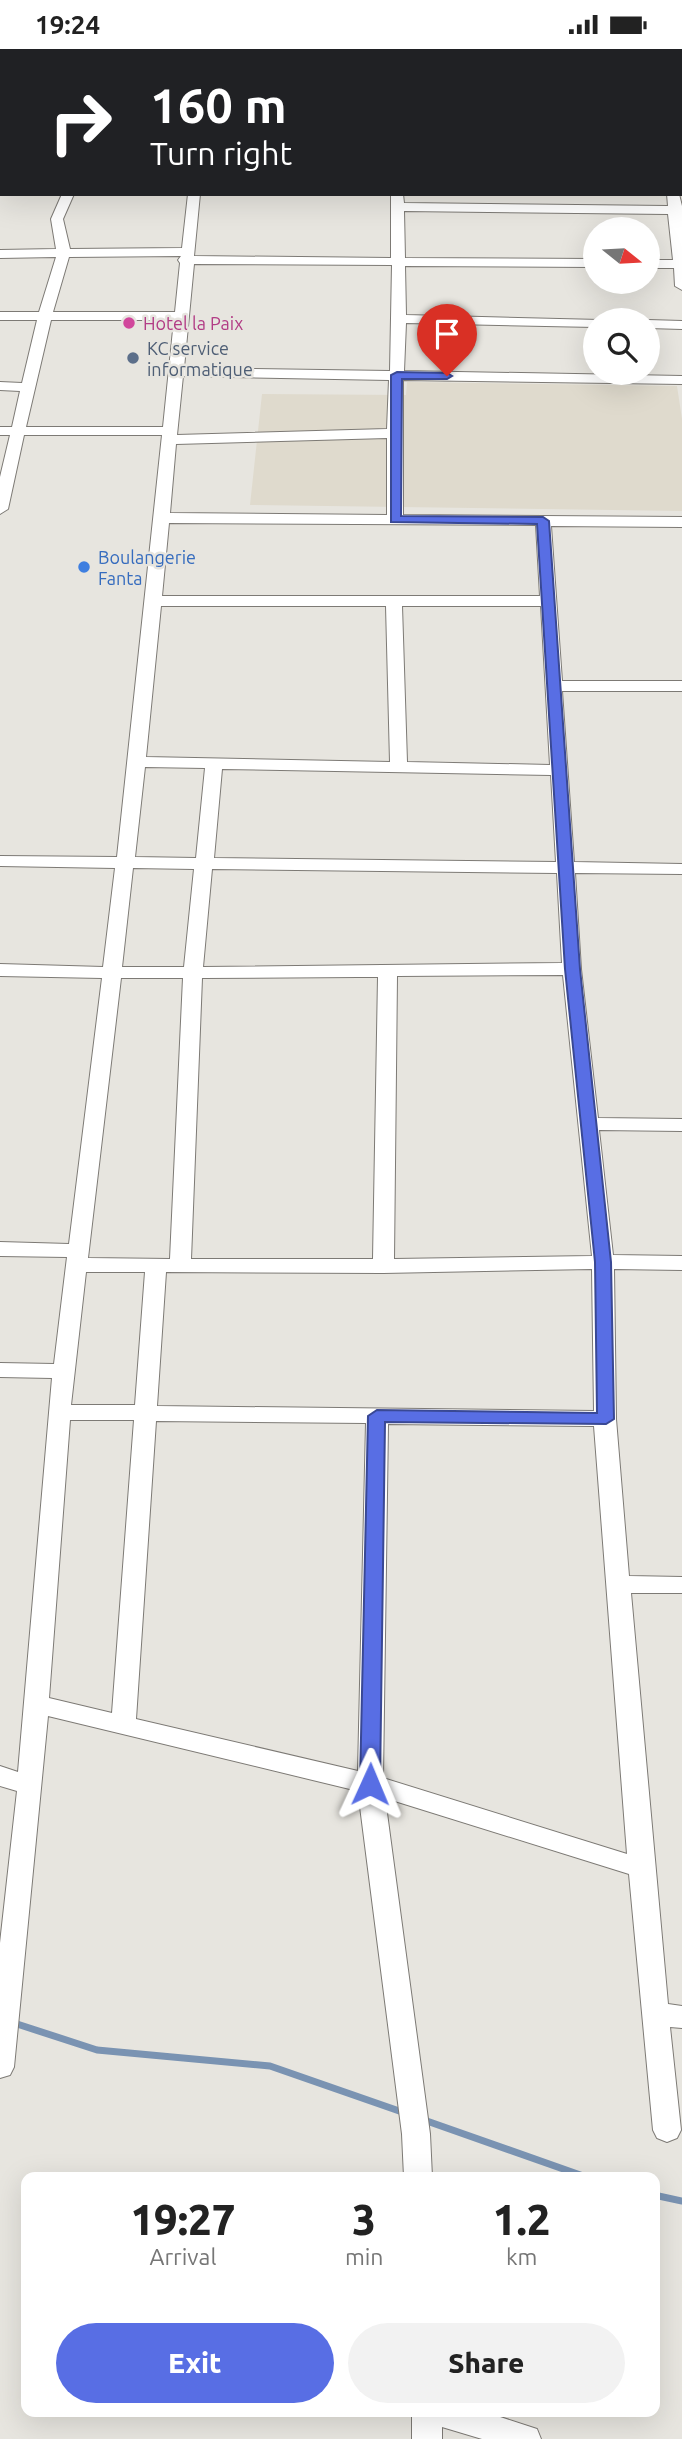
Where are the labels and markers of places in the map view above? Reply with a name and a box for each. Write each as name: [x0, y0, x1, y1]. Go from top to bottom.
pin: [417, 304, 477, 376]
place label: Hotel la Paix: [143, 313, 243, 333]
marker: Hotel la Paix: [121, 315, 137, 331]
place label: KC service informatique: [147, 338, 253, 379]
marker: KC service informatique: [125, 350, 141, 366]
place label: Boulangerie Fanta: [98, 547, 196, 588]
marker: Boulangerie Fanta: [76, 559, 92, 575]

